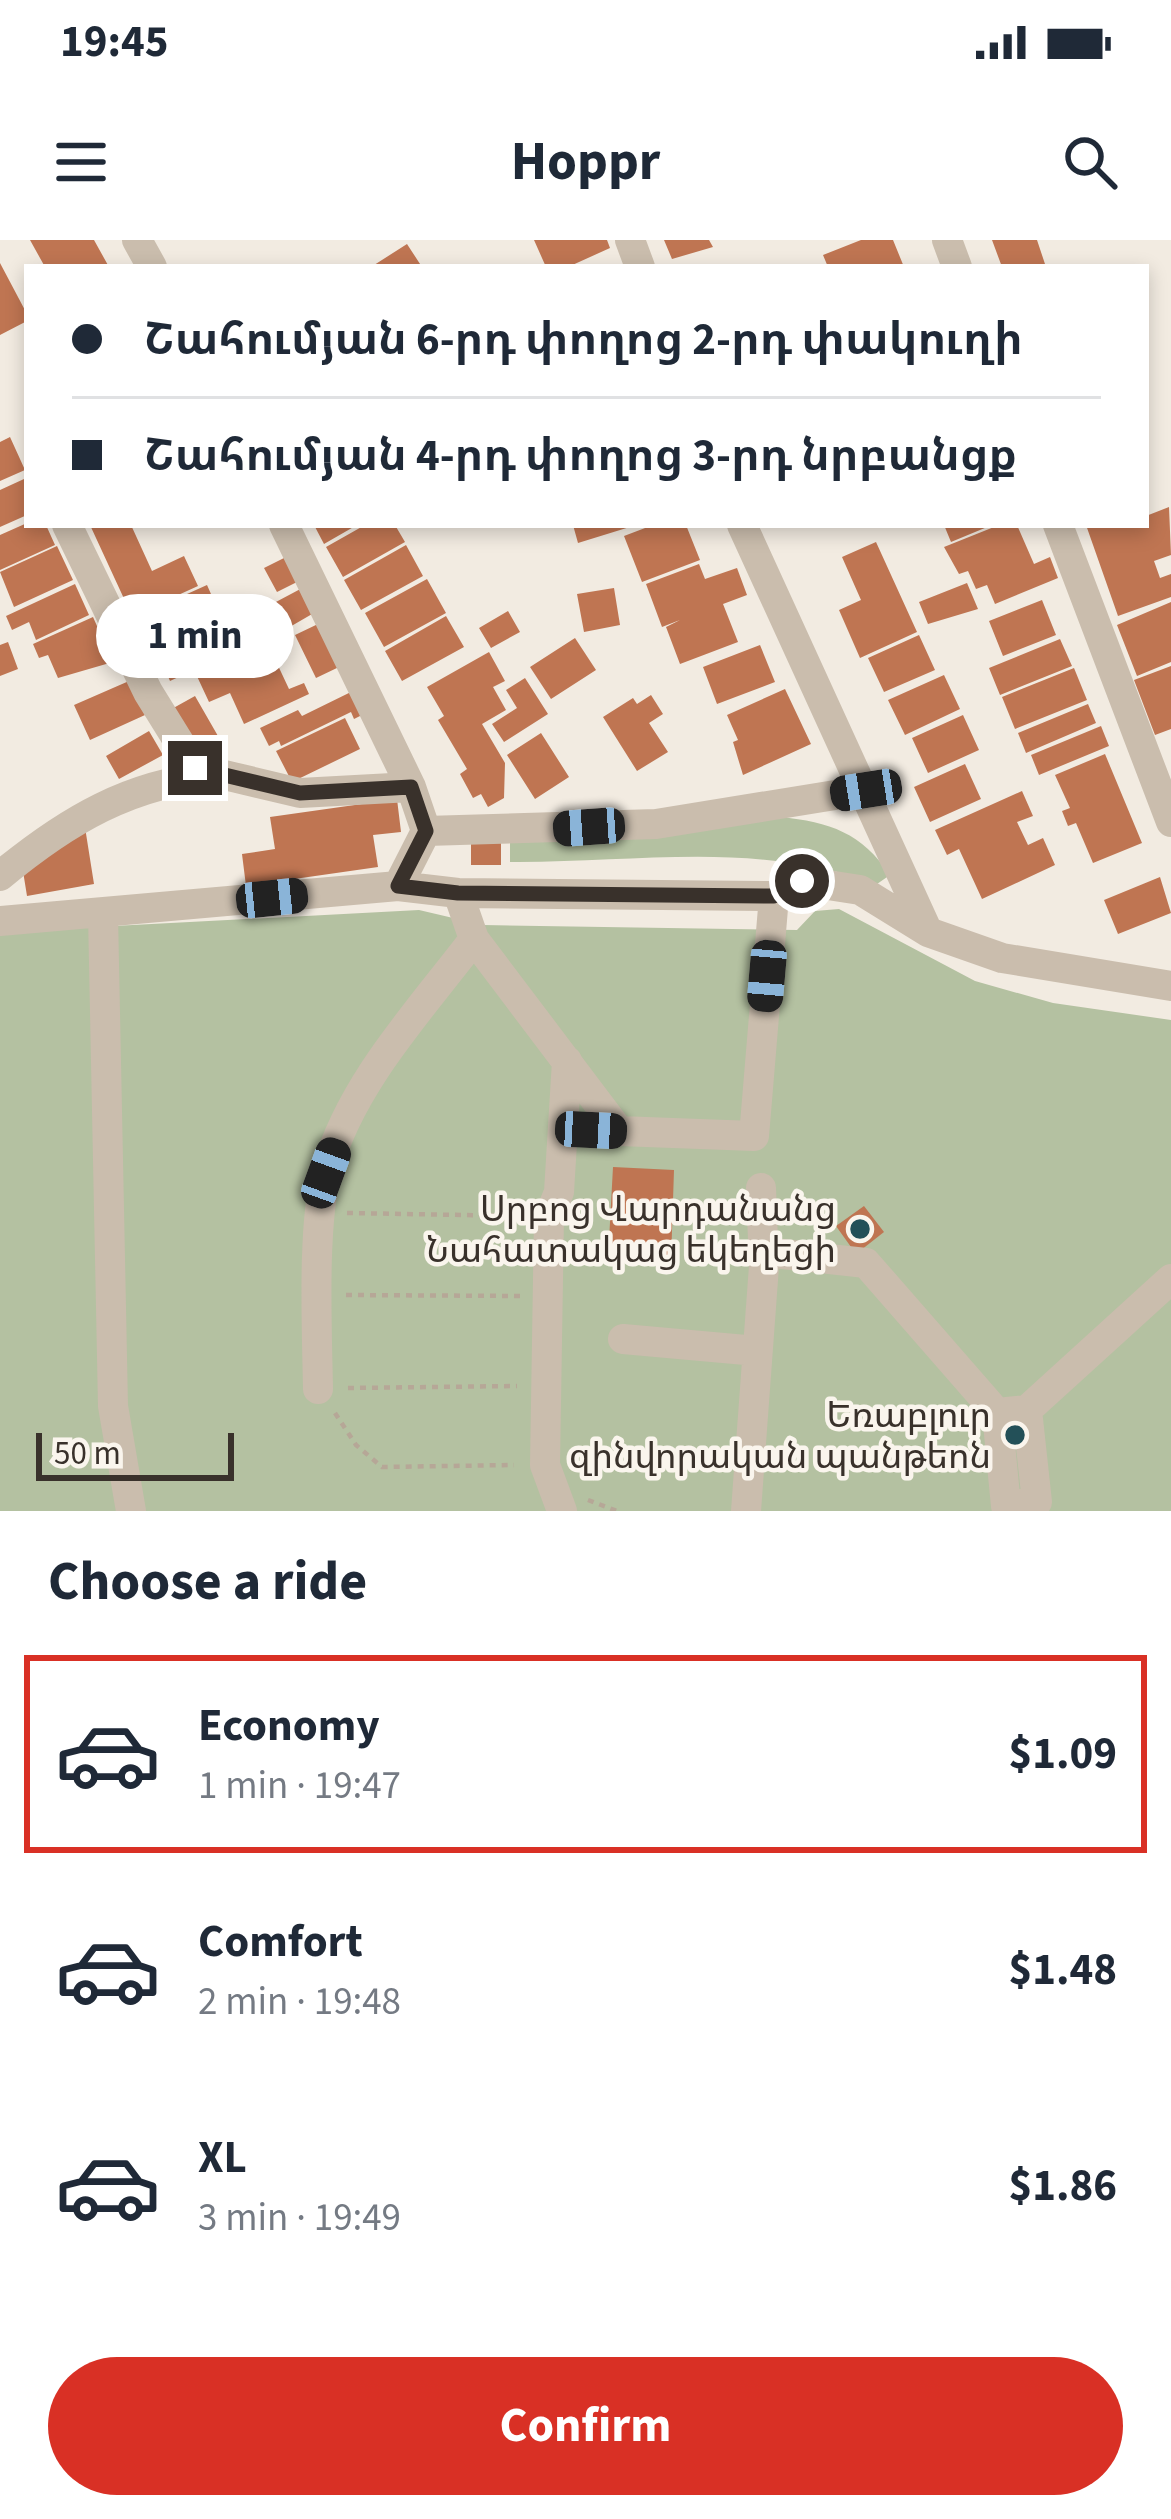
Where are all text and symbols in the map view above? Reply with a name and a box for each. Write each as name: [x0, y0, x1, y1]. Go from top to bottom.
text: 19:45: [60, 10, 169, 74]
text: Hoppr: [511, 124, 660, 201]
icon: menu: [48, 129, 114, 195]
icon: search: [1057, 129, 1123, 195]
text: Շահումյան 6-րդ փողոց 2-րդ փակուղի: [144, 308, 1023, 372]
text: Շահումյան 4-րդ փողոց 3-րդ նրբանցք: [144, 424, 1017, 488]
callout: 1 min: [96, 594, 294, 678]
text: 1 min: [148, 608, 242, 664]
route end: [168, 741, 222, 795]
car: [828, 767, 904, 813]
car: [552, 807, 626, 847]
route start: [775, 854, 829, 908]
car: [234, 876, 310, 920]
car: [746, 939, 788, 1013]
car: [554, 1110, 628, 1150]
car: [297, 1133, 355, 1213]
place label: Սրբոց Վարդանանց Նահատակաց եկեղեցի: [426, 1184, 836, 1276]
marker: Սրբոց Վարդանանց Նահատակաց եկեղեցի: [847, 1216, 873, 1242]
place label: Եռաբլուր զինվորական պանթեոն: [569, 1390, 991, 1482]
marker: Եռաբլուր զինվորական պանթեոն: [1002, 1422, 1028, 1448]
scale bar: [36, 1427, 234, 1480]
text: 50 m: [54, 1430, 121, 1477]
text: Choose a ride: [48, 1544, 367, 1621]
text: Economy: [198, 1694, 380, 1758]
icon: car: [54, 1700, 162, 1808]
text: $1.09: [1008, 1722, 1117, 1786]
text: 1 min · 19:47: [198, 1758, 401, 1814]
text: Comfort: [198, 1910, 363, 1974]
icon: car: [54, 1916, 162, 2024]
text: $1.48: [1008, 1938, 1117, 2002]
text: 2 min · 19:48: [198, 1974, 401, 2030]
text: XL: [198, 2126, 247, 2190]
icon: car: [54, 2132, 162, 2240]
text: $1.86: [1008, 2154, 1117, 2218]
text: 3 min · 19:49: [198, 2190, 401, 2246]
button: Confirm: [48, 2357, 1123, 2495]

